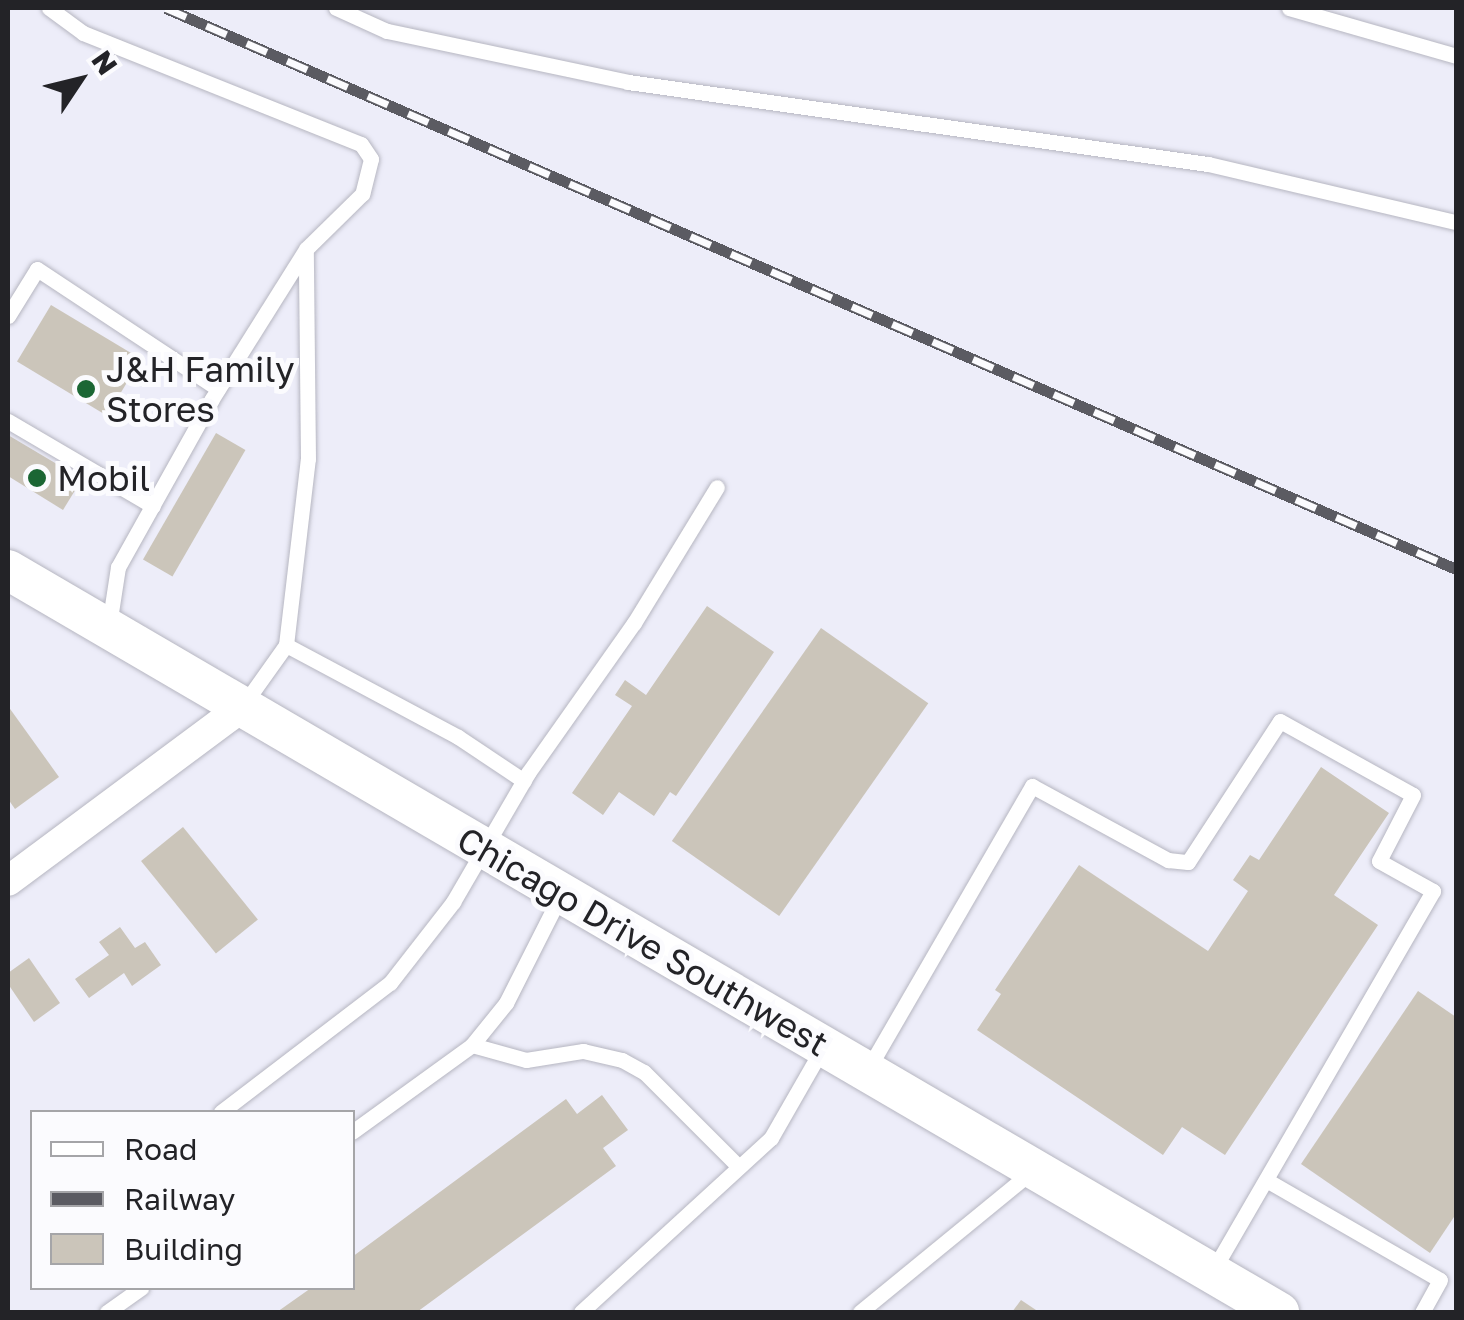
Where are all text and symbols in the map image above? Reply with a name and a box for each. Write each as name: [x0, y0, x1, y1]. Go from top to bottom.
north arrow: [30, 30, 130, 130]
text: N: [85, 44, 125, 81]
place label: J&H Family Stores: [106, 348, 295, 430]
marker: J&H Family Stores: [75, 378, 97, 400]
place label: Mobil: [57, 457, 150, 499]
marker: Mobil: [26, 467, 48, 489]
street label: Chicago Drive Southwest: [450, 818, 836, 1064]
legend: [30, 1110, 355, 1290]
text: Road: [124, 1131, 198, 1167]
text: Railway: [124, 1181, 235, 1217]
text: Building: [124, 1231, 243, 1267]

